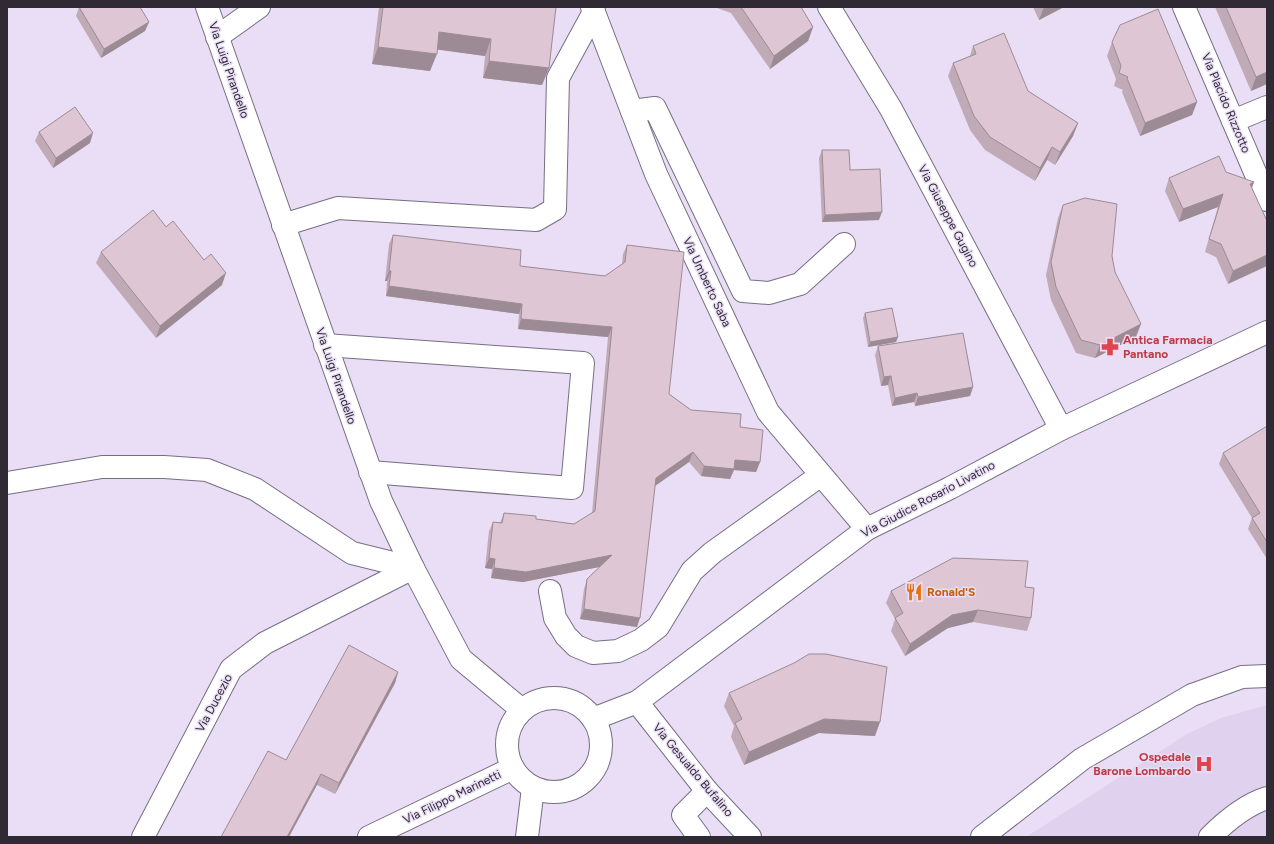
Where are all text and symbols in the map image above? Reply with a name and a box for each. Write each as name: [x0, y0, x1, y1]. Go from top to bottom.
street label: Via Luigi Pirandello: [206, 20, 252, 120]
street label: Via Placido Rizzotto: [1199, 51, 1253, 155]
street label: Via Giuseppe Gugino: [915, 162, 981, 270]
street label: Via Umberto Saba: [680, 235, 734, 329]
street label: Via Luigi Pirandello: [313, 326, 359, 426]
place label: Antica Farmacia Pantano: [1123, 333, 1213, 361]
pharmacy icon: Antica Farmacia Pantano: [1100, 337, 1120, 357]
street label: Via Giudice Rosario Livatino: [859, 458, 997, 540]
restaurant icon: Ronald'S: [904, 582, 924, 602]
place label: Ronald'S: [927, 585, 975, 599]
street label: Via Ducezio: [193, 672, 235, 734]
street label: Via Gesualdo Bufalino: [650, 721, 736, 820]
place label: Ospedale Barone Lombardo: [1093, 750, 1191, 778]
hospital icon: Ospedale Barone Lombardo: [1194, 754, 1214, 774]
street label: Via Filippo Marinetti: [401, 767, 503, 827]

